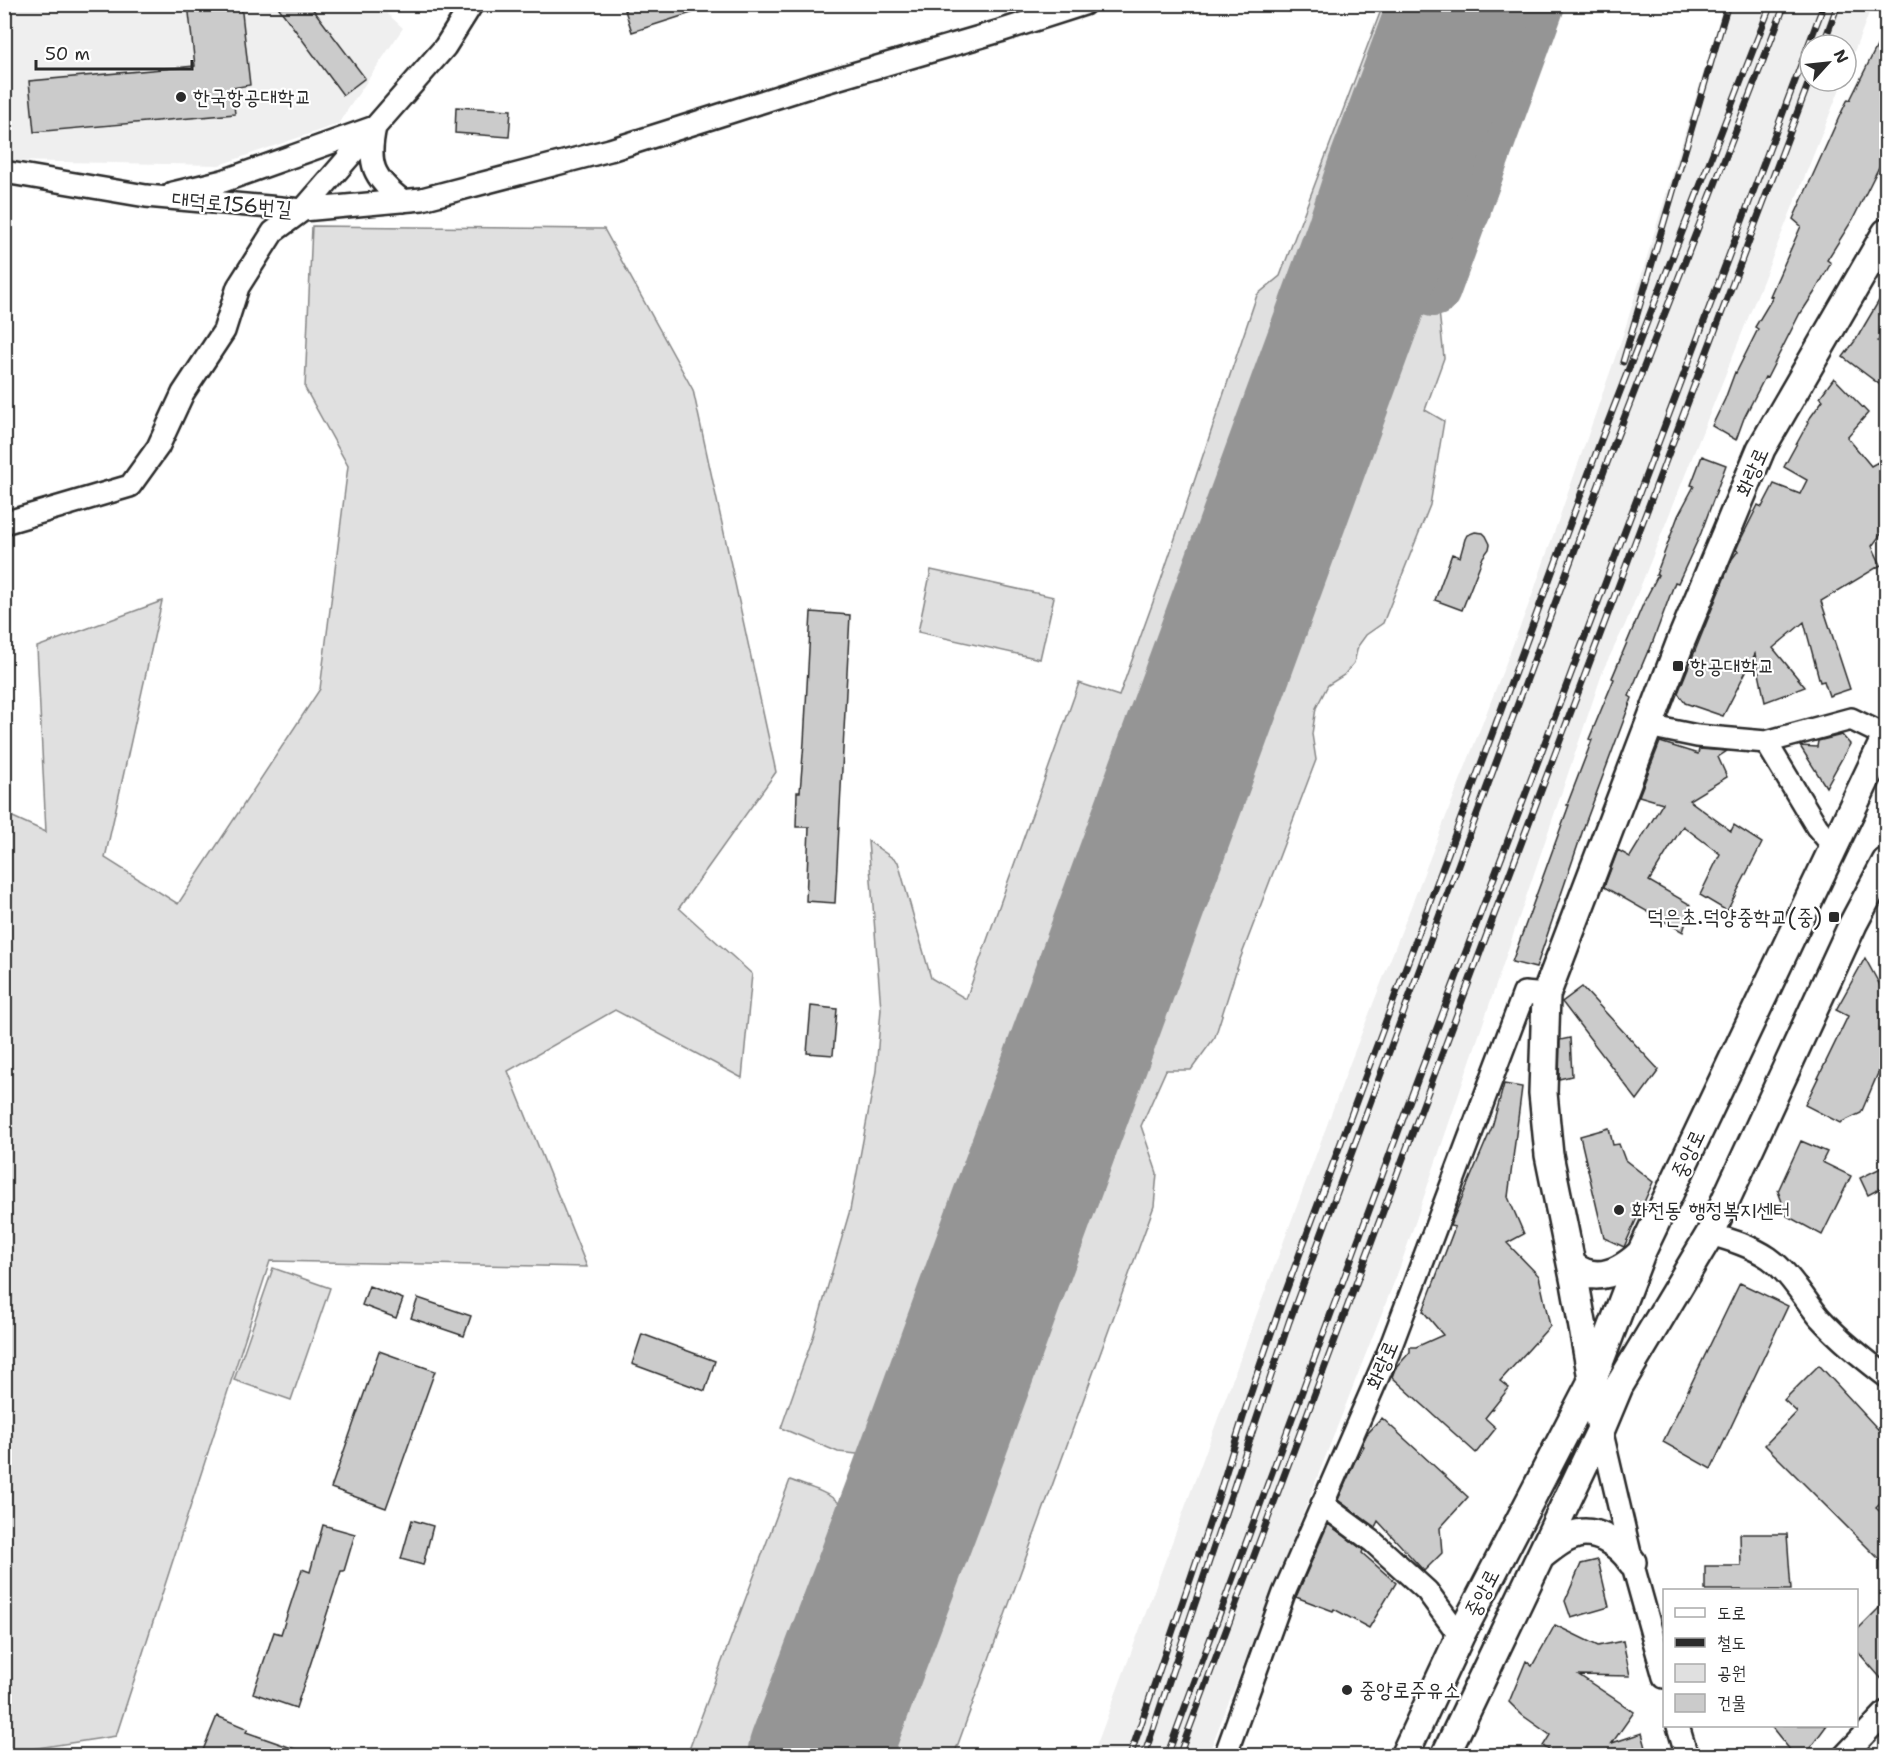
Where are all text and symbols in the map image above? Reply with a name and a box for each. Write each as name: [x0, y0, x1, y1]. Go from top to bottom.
scale bar: [36, 33, 192, 71]
north arrow: [1798, 33, 1858, 93]
text: 50 m: [45, 42, 90, 66]
text: N: [1829, 46, 1853, 67]
place label: 한국항공대학교: [193, 83, 311, 111]
marker: 한국항공대학교: [174, 90, 188, 104]
street label: 대덕로156번길: [171, 185, 293, 223]
street label: 화랑로: [1729, 443, 1775, 501]
place label: 항공대학교: [1690, 652, 1775, 680]
marker: 항공대학교: [1671, 659, 1685, 673]
place label: 덕은초.덕양중학교(중): [1647, 903, 1822, 931]
marker: 덕은초.덕양중학교(중): [1827, 910, 1841, 924]
street label: 중앙로: [1665, 1125, 1711, 1183]
place label: 화전동 행정복지센터: [1631, 1196, 1790, 1224]
marker: 화전동 행정복지센터: [1612, 1203, 1626, 1217]
street label: 화랑로: [1359, 1336, 1405, 1394]
street label: 중앙로: [1458, 1564, 1506, 1622]
legend: [1663, 1589, 1858, 1727]
text: 도로: [1717, 1601, 1746, 1625]
text: 철도: [1717, 1631, 1746, 1655]
text: 공원: [1717, 1661, 1746, 1685]
place label: 중앙로주유소: [1359, 1676, 1460, 1704]
marker: 중앙로주유소: [1340, 1683, 1354, 1697]
text: 건물: [1717, 1691, 1746, 1715]

